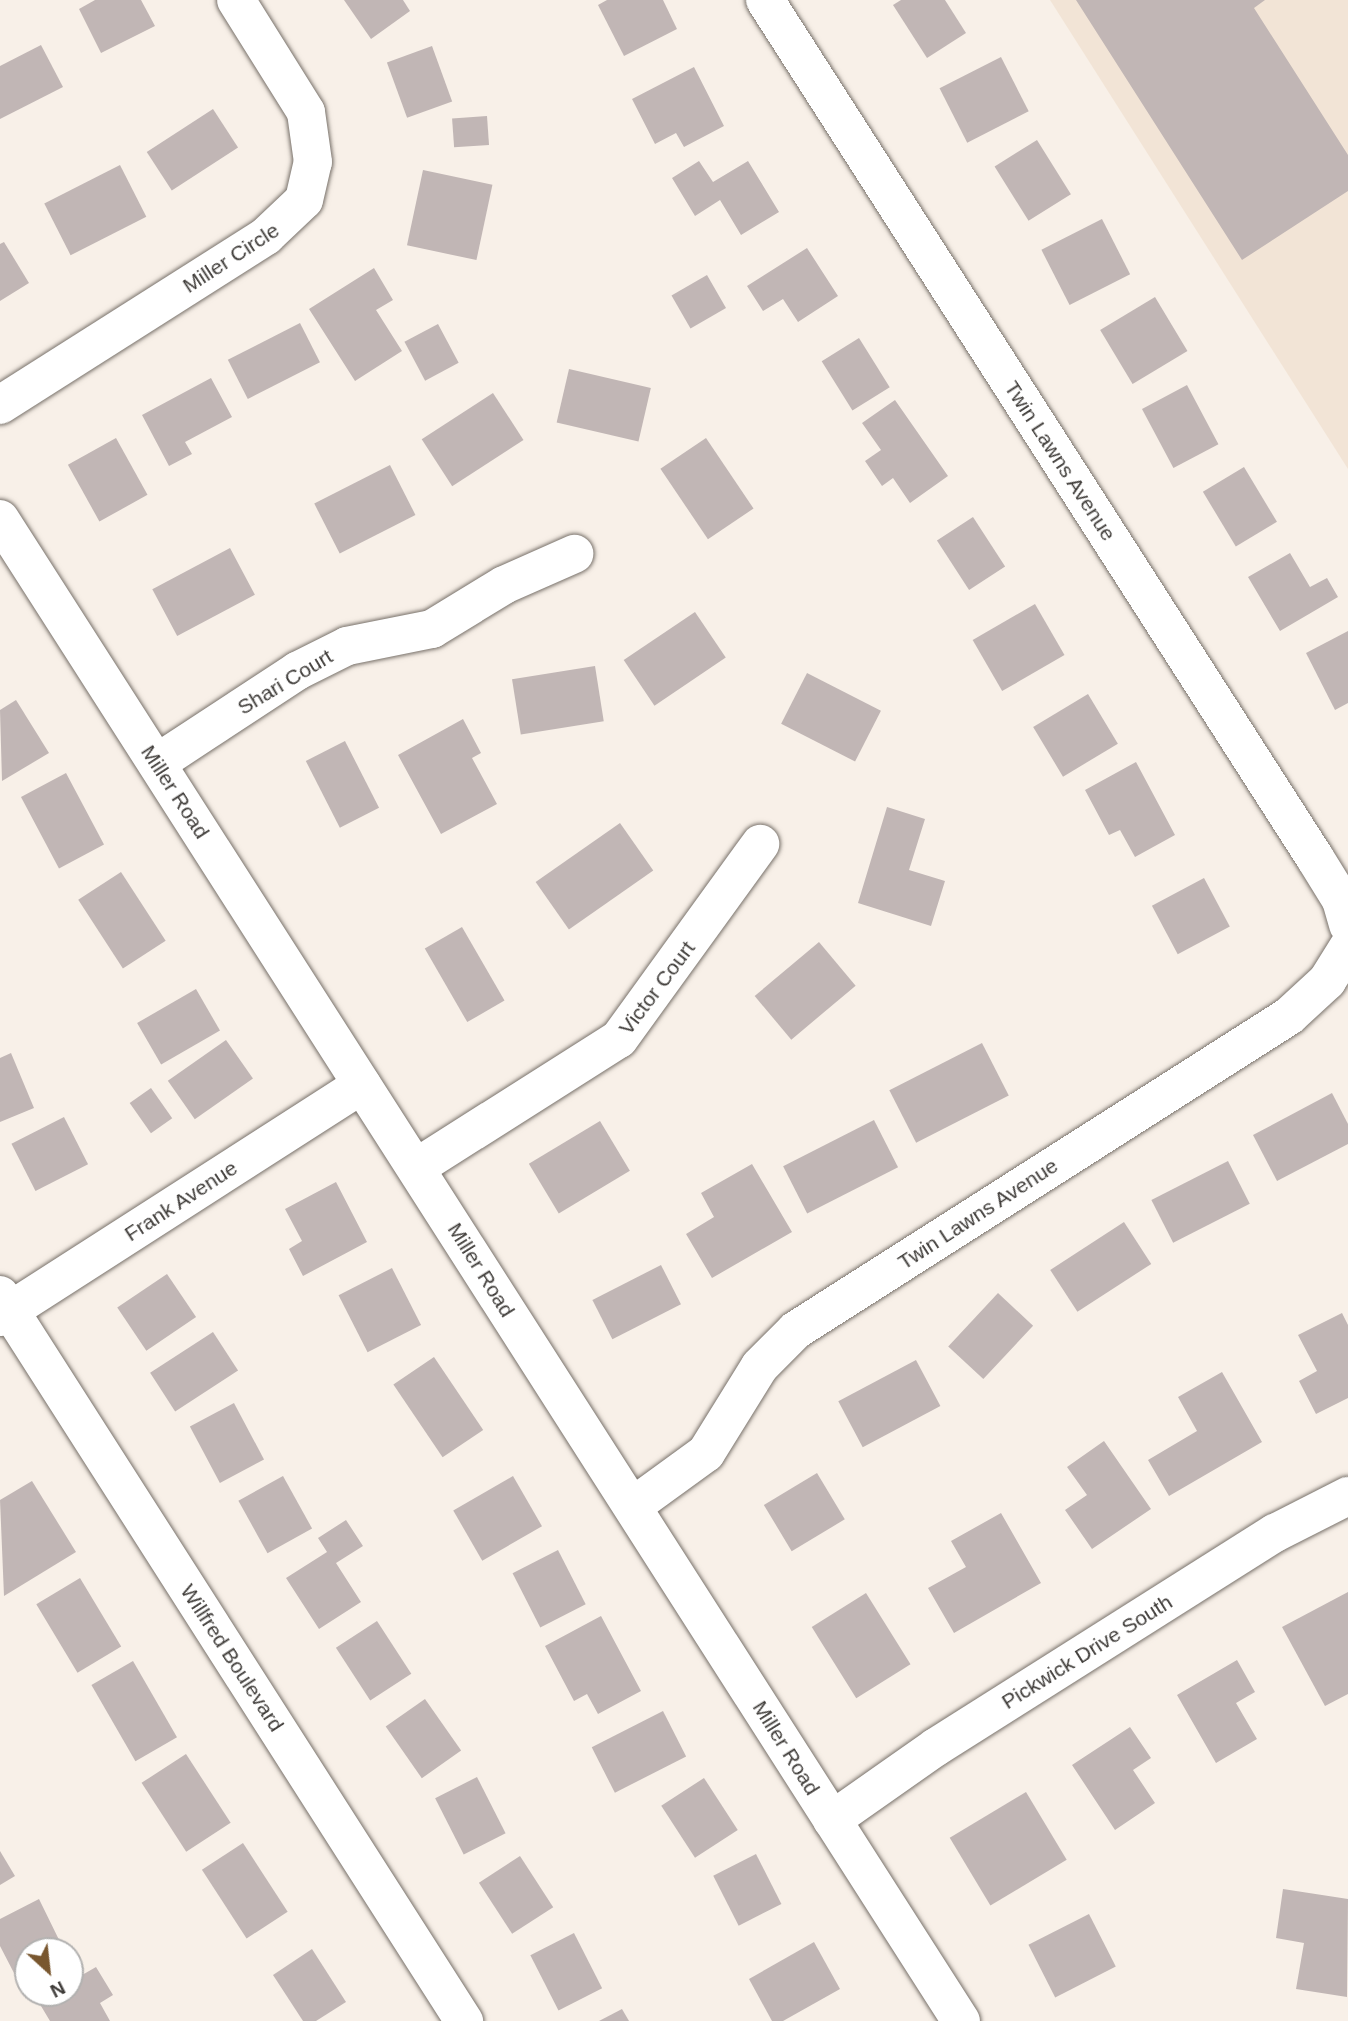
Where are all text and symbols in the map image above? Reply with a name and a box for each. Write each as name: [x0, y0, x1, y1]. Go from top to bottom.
street label: Miller Circle: [178, 218, 284, 298]
street label: Twin Lawns Avenue: [999, 376, 1121, 546]
street label: Shari Court: [233, 644, 337, 720]
street label: Miller Road: [136, 741, 214, 843]
street label: Victor Court: [614, 936, 700, 1040]
street label: Twin Lawns Avenue: [893, 1153, 1063, 1275]
street label: Frank Avenue: [119, 1155, 243, 1247]
street label: Miller Road: [442, 1218, 520, 1322]
street label: Willfred Boulevard: [175, 1580, 289, 1736]
street label: Pickwick Drive South: [997, 1589, 1177, 1715]
street label: Miller Road: [747, 1696, 825, 1800]
north arrow: [14, 1937, 84, 2007]
text: N: [47, 1977, 69, 2002]

